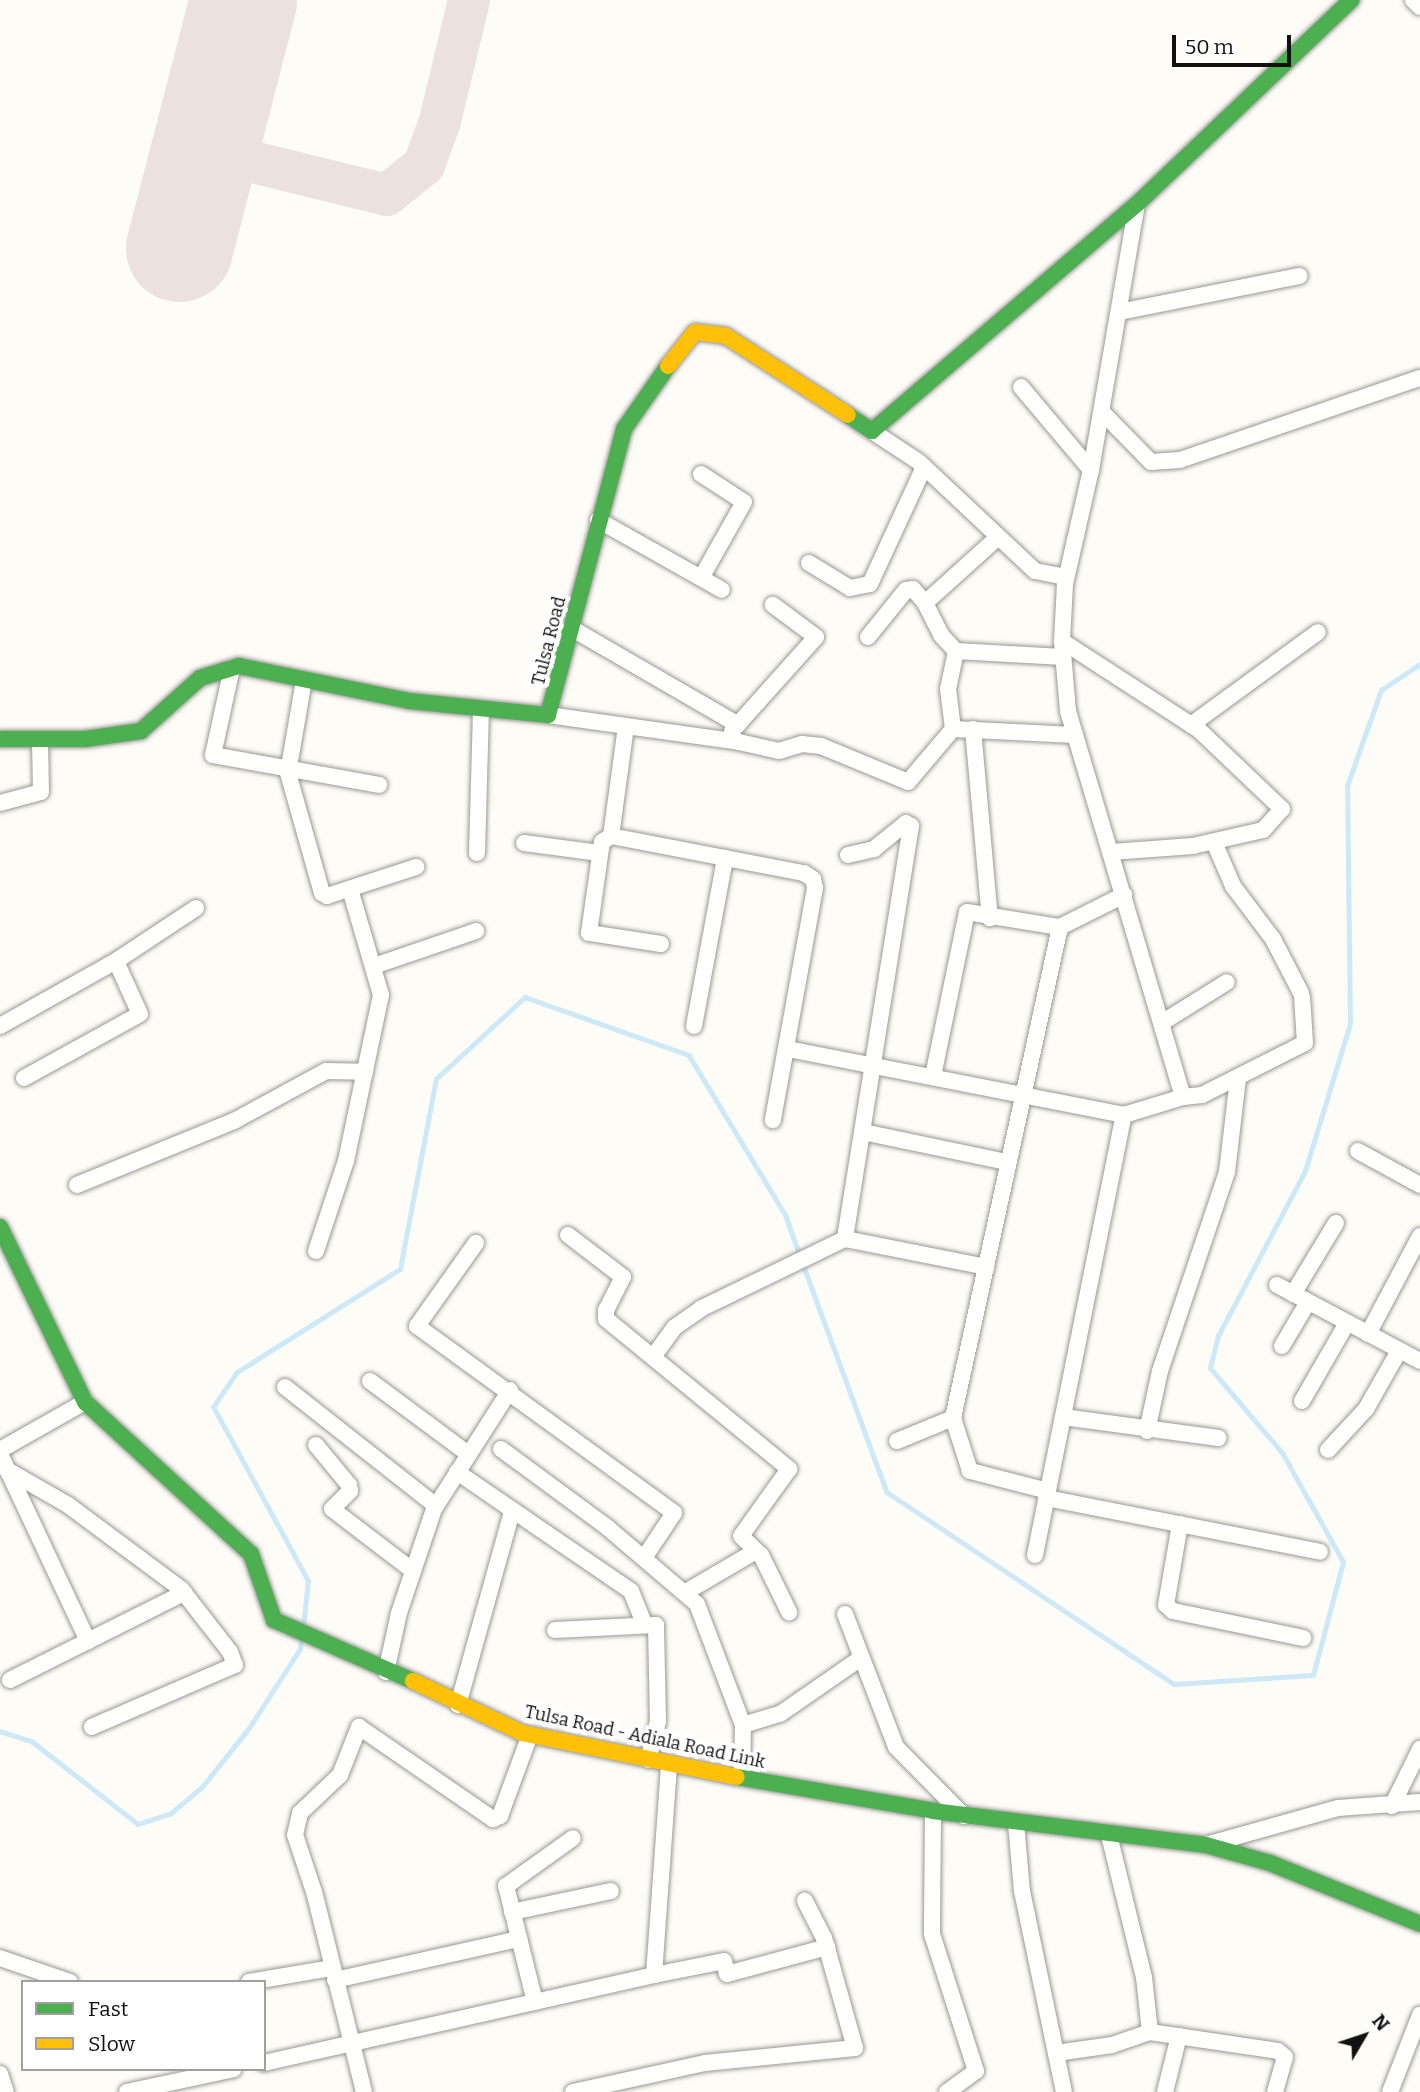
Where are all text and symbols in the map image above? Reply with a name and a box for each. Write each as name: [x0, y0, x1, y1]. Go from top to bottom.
scale bar: [1175, 21, 1294, 65]
text: 50 m: [1185, 34, 1234, 60]
street label: Tulsa Road: [528, 594, 570, 688]
street label: Tulsa Road - Adiala Road Link: [523, 1701, 767, 1773]
legend: [21, 1980, 266, 2071]
text: Fast: [88, 1996, 128, 2022]
north arrow: [1329, 2001, 1399, 2071]
text: N: [1367, 2010, 1394, 2035]
text: Slow: [88, 2031, 135, 2057]

